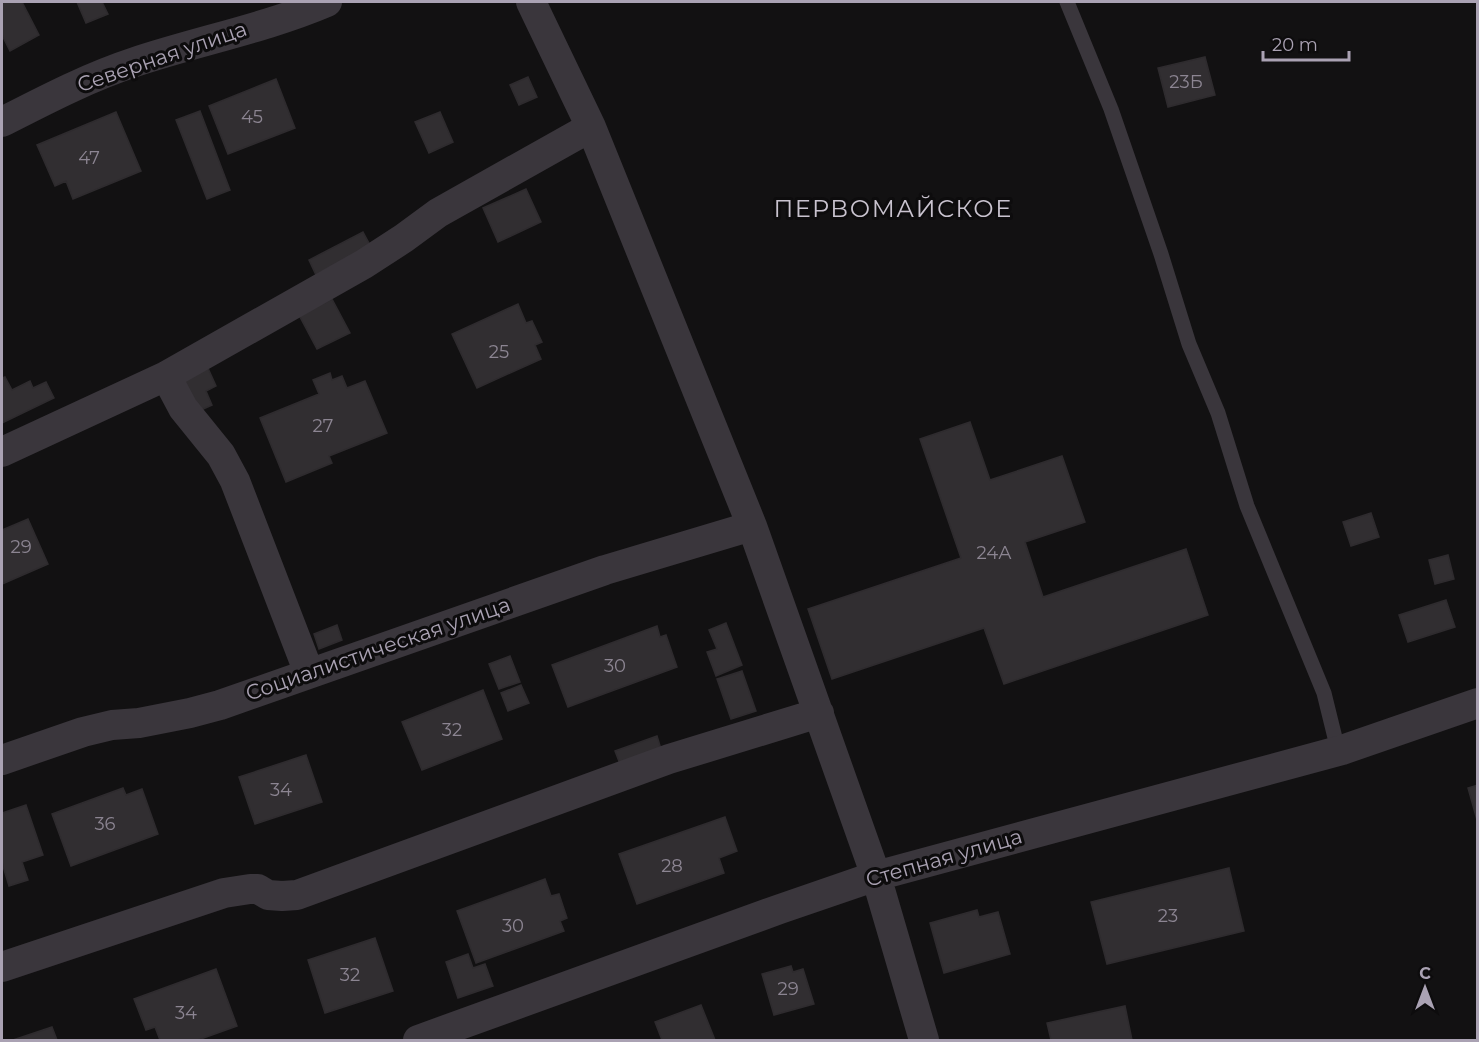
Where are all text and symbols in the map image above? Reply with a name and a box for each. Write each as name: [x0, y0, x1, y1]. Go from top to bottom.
street label: Северная улица: [74, 16, 250, 97]
scale bar: [1263, 24, 1348, 62]
text: 20 m: [1272, 34, 1318, 56]
house number: 23Б: [1169, 71, 1203, 93]
house number: 45: [241, 106, 263, 128]
house number: 47: [78, 147, 100, 169]
district label: ПЕРВОМАЙСКОЕ: [773, 194, 1013, 223]
house number: 25: [489, 341, 509, 363]
house number: 27: [313, 415, 333, 437]
house number: 29: [10, 536, 32, 558]
house number: 24А: [976, 542, 1012, 564]
street label: Социалистическая улица: [242, 591, 513, 706]
house number: 30: [604, 655, 626, 677]
house number: 32: [442, 719, 462, 741]
house number: 34: [270, 779, 292, 801]
house number: 36: [94, 813, 116, 835]
street label: Степная улица: [863, 823, 1025, 892]
house number: 28: [661, 855, 683, 877]
house number: 23: [1158, 905, 1178, 927]
house number: 30: [502, 915, 524, 937]
north arrow: [1395, 958, 1455, 1018]
house number: 32: [340, 964, 360, 986]
text: С: [1419, 964, 1431, 983]
house number: 29: [777, 978, 799, 1000]
house number: 34: [175, 1002, 197, 1024]

